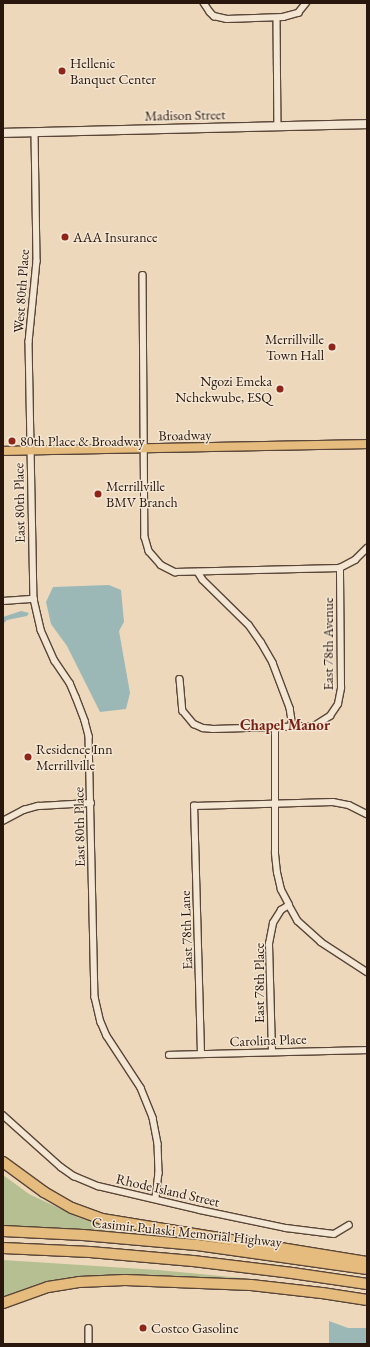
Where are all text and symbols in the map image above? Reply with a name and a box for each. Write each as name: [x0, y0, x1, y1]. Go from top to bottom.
place label: Hellenic Banquet Center: [70, 55, 156, 88]
marker: Hellenic Banquet Center: [57, 66, 67, 76]
street label: Madison Street: [144, 106, 226, 124]
place label: AAA Insurance: [73, 229, 157, 245]
marker: AAA Insurance: [60, 232, 70, 242]
street label: West 80th Place: [10, 249, 32, 333]
place label: Merrillville Town Hall: [265, 331, 324, 364]
marker: Merrillville Town Hall: [327, 342, 337, 352]
place label: Ngozi Emeka Nchekwube, ESQ: [175, 373, 272, 406]
marker: Ngozi Emeka Nchekwube, ESQ: [275, 384, 285, 394]
street label: Broadway: [158, 426, 212, 444]
place label: 80th Place & Broadway: [20, 433, 145, 449]
marker: 80th Place & Broadway: [7, 436, 17, 446]
street label: East 80th Place: [10, 463, 28, 543]
place label: Merrillville BMV Branch: [106, 478, 178, 510]
marker: Merrillville BMV Branch: [93, 489, 103, 499]
street label: East 78th Avenue: [320, 598, 336, 690]
district label: Chapel Manor: [240, 716, 330, 734]
place label: Residence Inn Merrillville: [36, 741, 113, 774]
marker: Residence Inn Merrillville: [23, 752, 33, 762]
street label: East 80th Place: [70, 787, 88, 867]
street label: East 78th Lane: [176, 890, 196, 970]
street label: East 78th Place: [251, 943, 267, 1023]
street label: Carolina Place: [229, 1030, 307, 1050]
street label: Rhode Island Street: [115, 1170, 221, 1210]
street label: Casimir Pulaski Memorial Highway: [91, 1214, 283, 1250]
place label: Costco Gasoline: [151, 1320, 239, 1336]
marker: Costco Gasoline: [138, 1323, 148, 1333]

